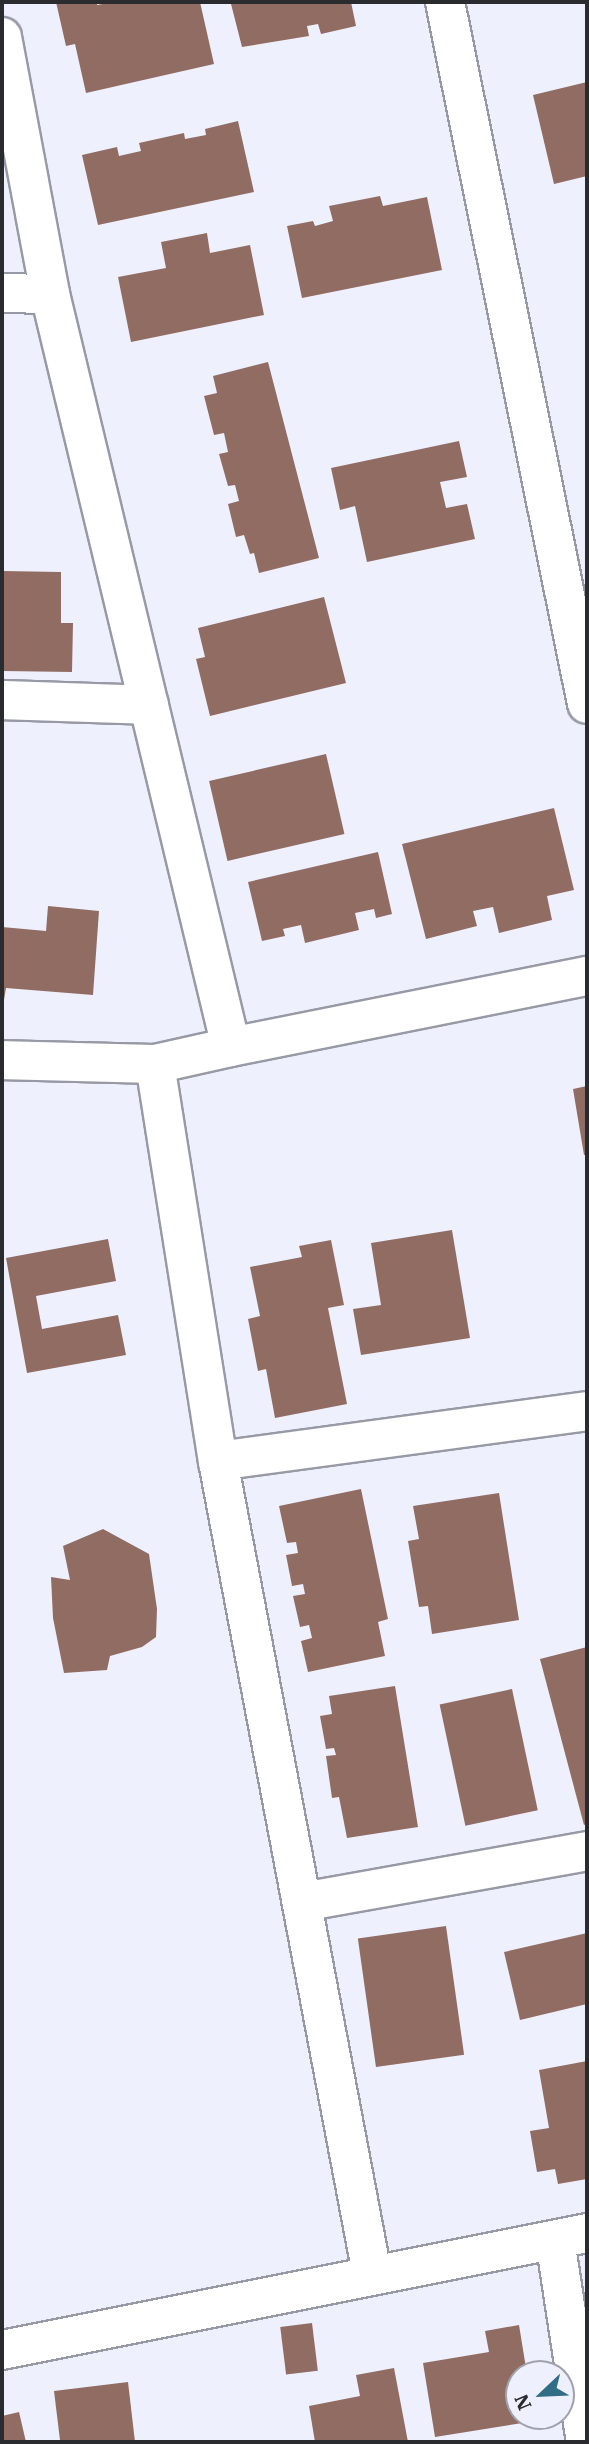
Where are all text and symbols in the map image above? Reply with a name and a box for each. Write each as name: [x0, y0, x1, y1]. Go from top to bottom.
north arrow: [505, 2360, 575, 2430]
text: N: [509, 2391, 536, 2414]

